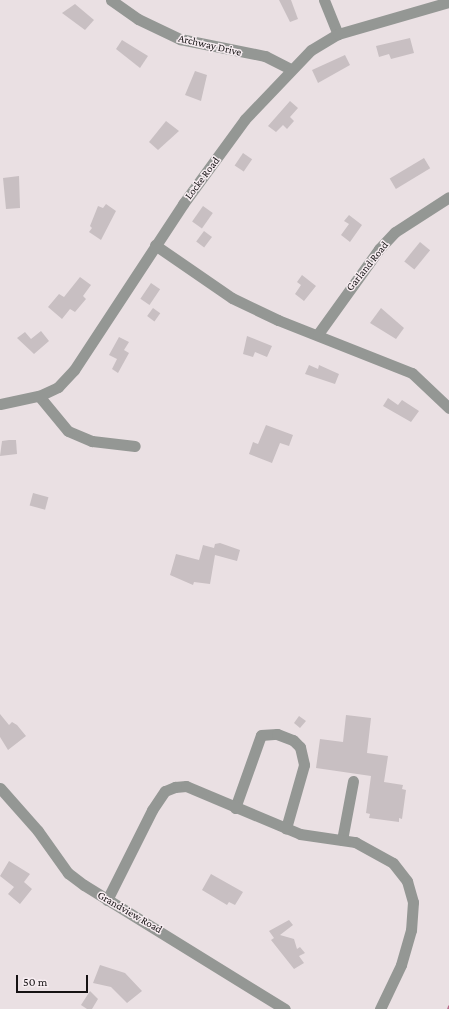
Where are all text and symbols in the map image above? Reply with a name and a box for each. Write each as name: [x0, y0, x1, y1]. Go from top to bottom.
street label: Archway Drive: [177, 31, 243, 59]
street label: Locke Road: [182, 154, 222, 202]
street label: Garland Road: [343, 239, 391, 293]
street label: Grandview Road: [95, 888, 165, 936]
scale bar: [18, 967, 90, 993]
text: 50 m: [23, 975, 47, 989]

